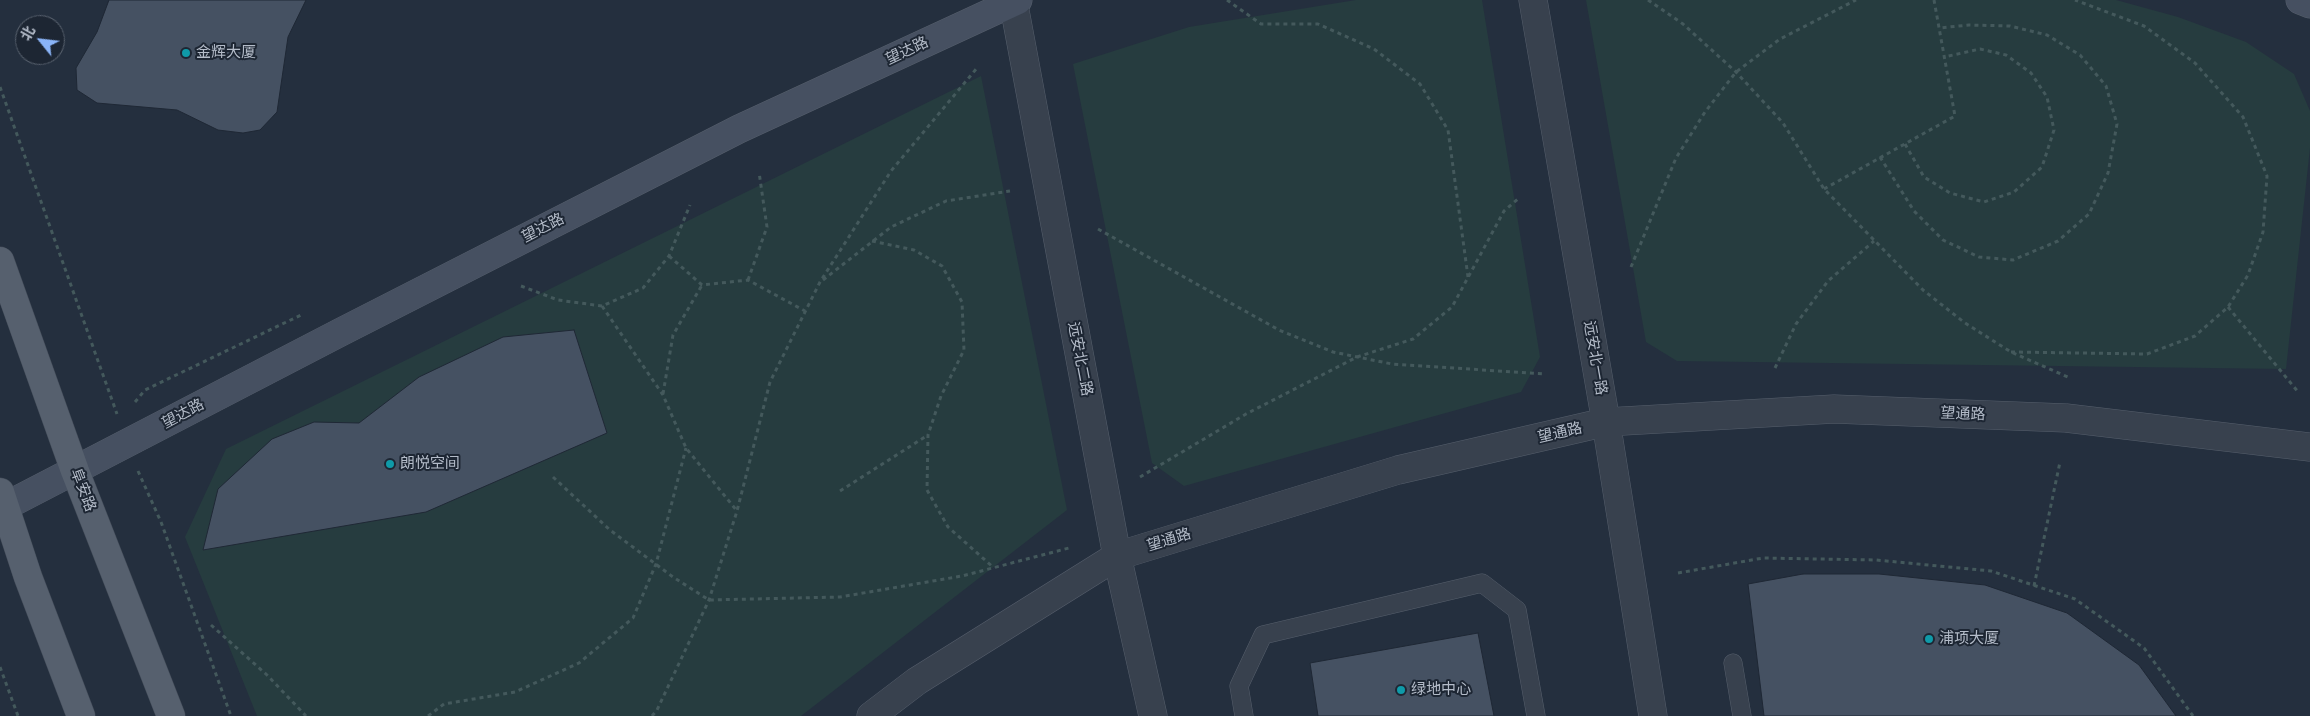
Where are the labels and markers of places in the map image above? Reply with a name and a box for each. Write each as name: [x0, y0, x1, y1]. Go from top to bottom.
place label: 金辉大厦: [196, 44, 256, 62]
marker: 金辉大厦: [180, 47, 192, 59]
place label: 朗悦空间: [400, 455, 460, 473]
marker: 朗悦空间: [384, 458, 396, 470]
place label: 浦项大厦: [1939, 630, 1999, 648]
marker: 浦项大厦: [1923, 633, 1935, 645]
place label: 绿地中心: [1411, 681, 1471, 699]
marker: 绿地中心: [1395, 684, 1407, 696]

